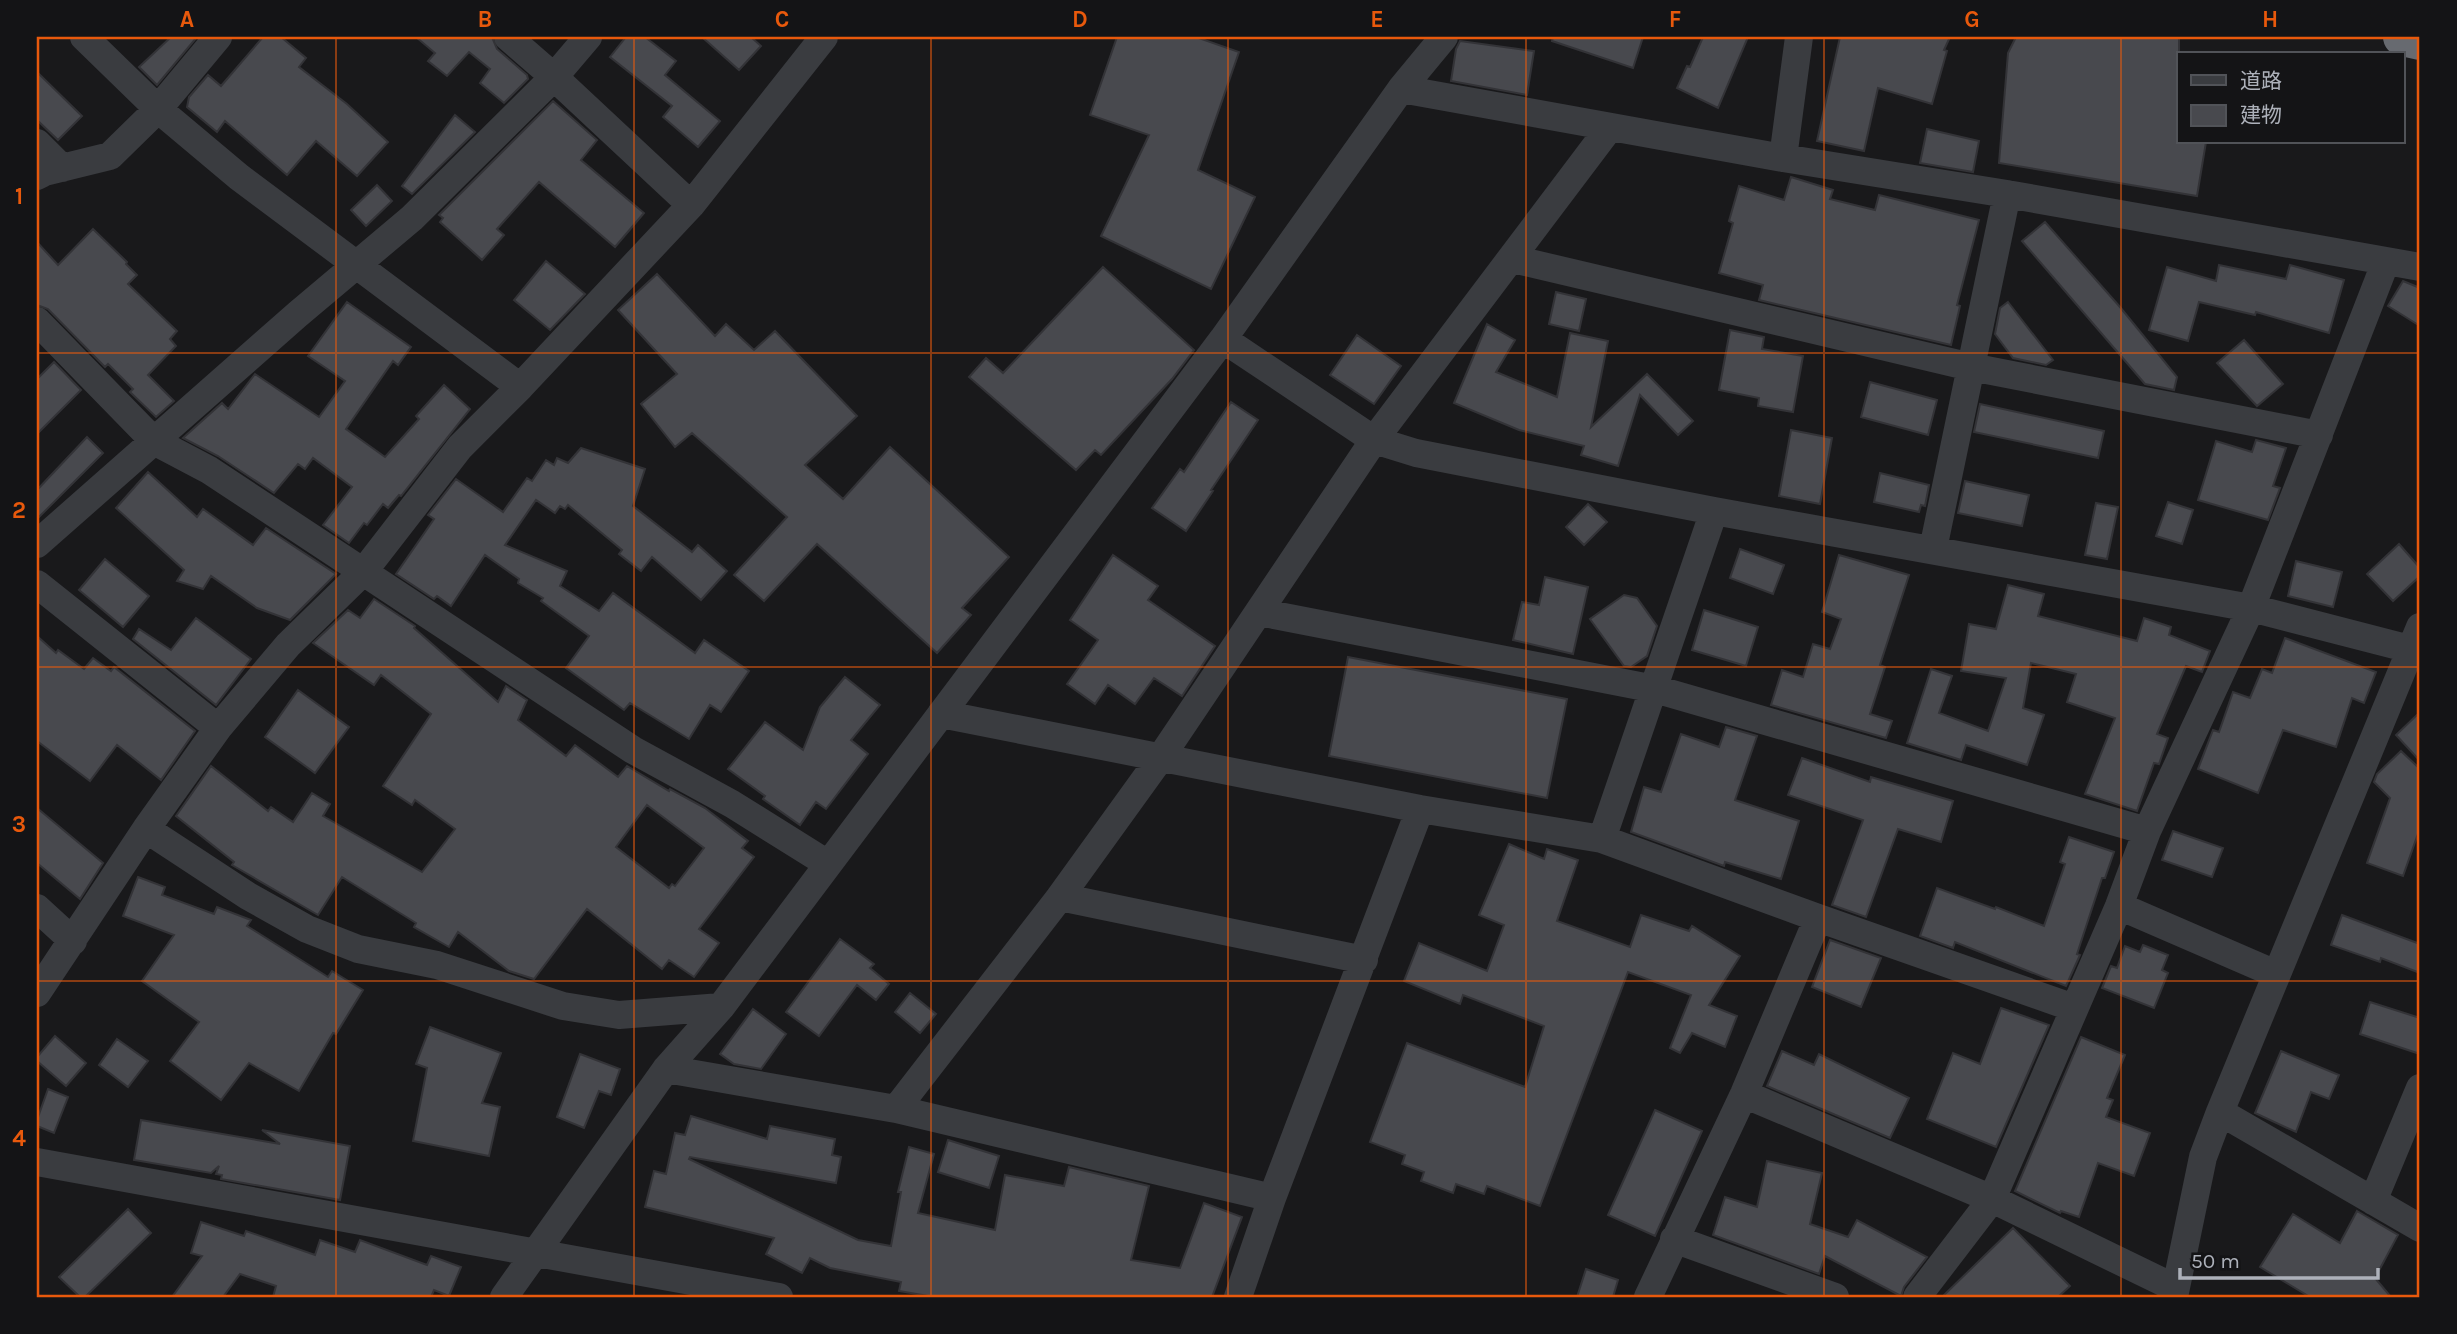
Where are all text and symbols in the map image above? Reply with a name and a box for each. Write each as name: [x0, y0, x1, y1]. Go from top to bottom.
text: A: [180, 6, 194, 33]
text: B: [478, 6, 492, 33]
text: C: [775, 6, 789, 33]
text: D: [1072, 6, 1088, 33]
text: E: [1370, 6, 1384, 33]
text: F: [1669, 6, 1681, 33]
text: G: [1964, 6, 1980, 33]
text: H: [2262, 6, 2278, 33]
legend: [2177, 52, 2404, 144]
text: 道路: [2240, 69, 2282, 93]
text: 建物: [2240, 103, 2282, 127]
text: 1: [15, 183, 23, 210]
text: 2: [12, 497, 26, 524]
text: 3: [12, 811, 26, 838]
text: 4: [12, 1125, 26, 1152]
scale bar: [2180, 1236, 2378, 1280]
text: 50 m: [2191, 1249, 2240, 1273]

